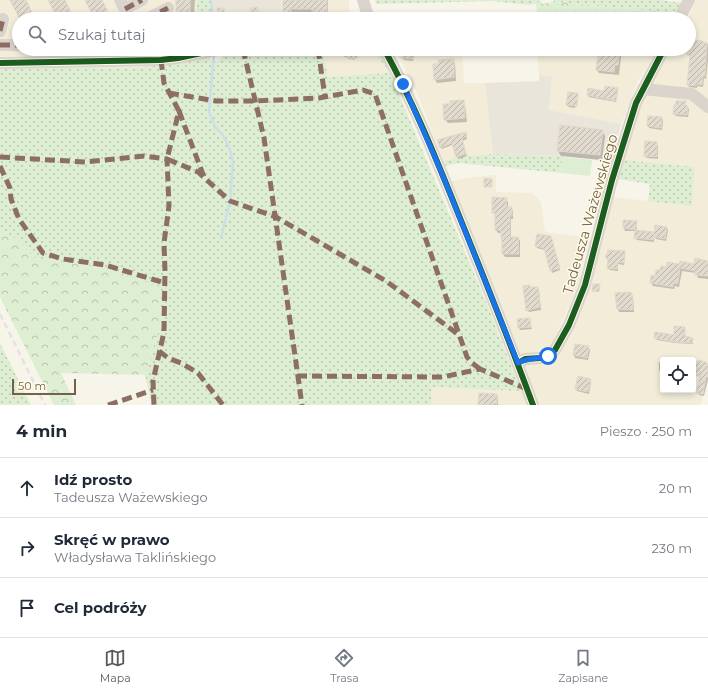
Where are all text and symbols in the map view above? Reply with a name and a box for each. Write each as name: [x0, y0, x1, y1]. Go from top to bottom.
search box: [12, 12, 696, 56]
icon: search: [26, 23, 48, 45]
text: Szukaj tutaj: [58, 25, 146, 44]
route end: [394, 75, 412, 93]
street label: Tadeusza Ważewskiego: [559, 132, 622, 296]
route start: [539, 347, 557, 365]
map controls: [660, 357, 696, 393]
button: locate: [660, 357, 696, 393]
scale bar: [12, 377, 76, 396]
text: 50 m: [18, 379, 46, 393]
text: 4 min: [16, 421, 67, 441]
text: Pieszo · 250 m: [600, 423, 692, 439]
text: Idź prosto: [54, 470, 132, 489]
icon: ahead: [16, 477, 38, 499]
text: 20 m: [659, 480, 692, 496]
text: Tadeusza Ważewskiego: [54, 489, 208, 505]
text: Skręć w prawo: [54, 530, 170, 549]
icon: right: [16, 537, 38, 559]
text: 230 m: [651, 540, 692, 556]
text: Władysława Taklińskiego: [54, 549, 216, 565]
icon: arrive: [16, 597, 38, 619]
text: Cel podróży: [54, 598, 146, 617]
tab: Mapa: [100, 647, 131, 685]
tab: Trasa: [330, 647, 359, 685]
tab: Zapisane: [558, 647, 608, 685]

